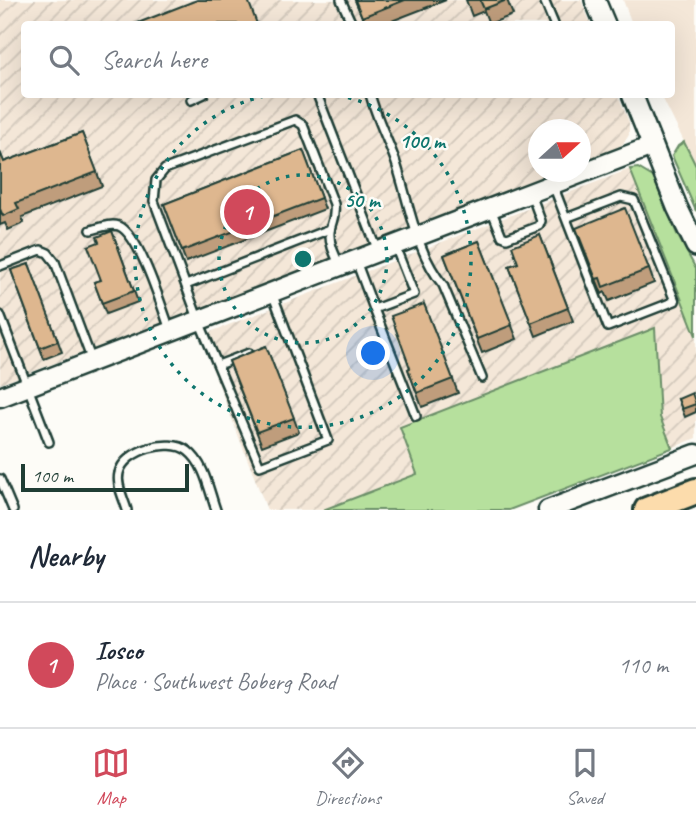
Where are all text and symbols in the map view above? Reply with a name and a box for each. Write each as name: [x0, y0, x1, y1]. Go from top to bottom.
search box: [21, 21, 675, 98]
icon: search: [45, 41, 83, 79]
text: Search here: [101, 43, 207, 76]
north arrow: [528, 119, 591, 182]
text: 100 m: [399, 128, 447, 154]
pin: 1: [224, 186, 270, 238]
text: 50 m: [344, 187, 382, 213]
centre of rings: [291, 247, 315, 271]
your location: [356, 336, 390, 370]
scale bar: [21, 461, 189, 493]
text: 100 m: [32, 464, 73, 488]
text: Nearby: [28, 537, 104, 575]
text: Iosco: [95, 634, 143, 667]
text: 1: [46, 651, 56, 680]
text: 110 m: [619, 651, 668, 680]
text: Place · Southwest Boberg Road: [95, 667, 336, 696]
tab: Map: [92, 744, 130, 810]
tab: Directions: [315, 744, 381, 810]
tab: Saved: [566, 744, 604, 810]

